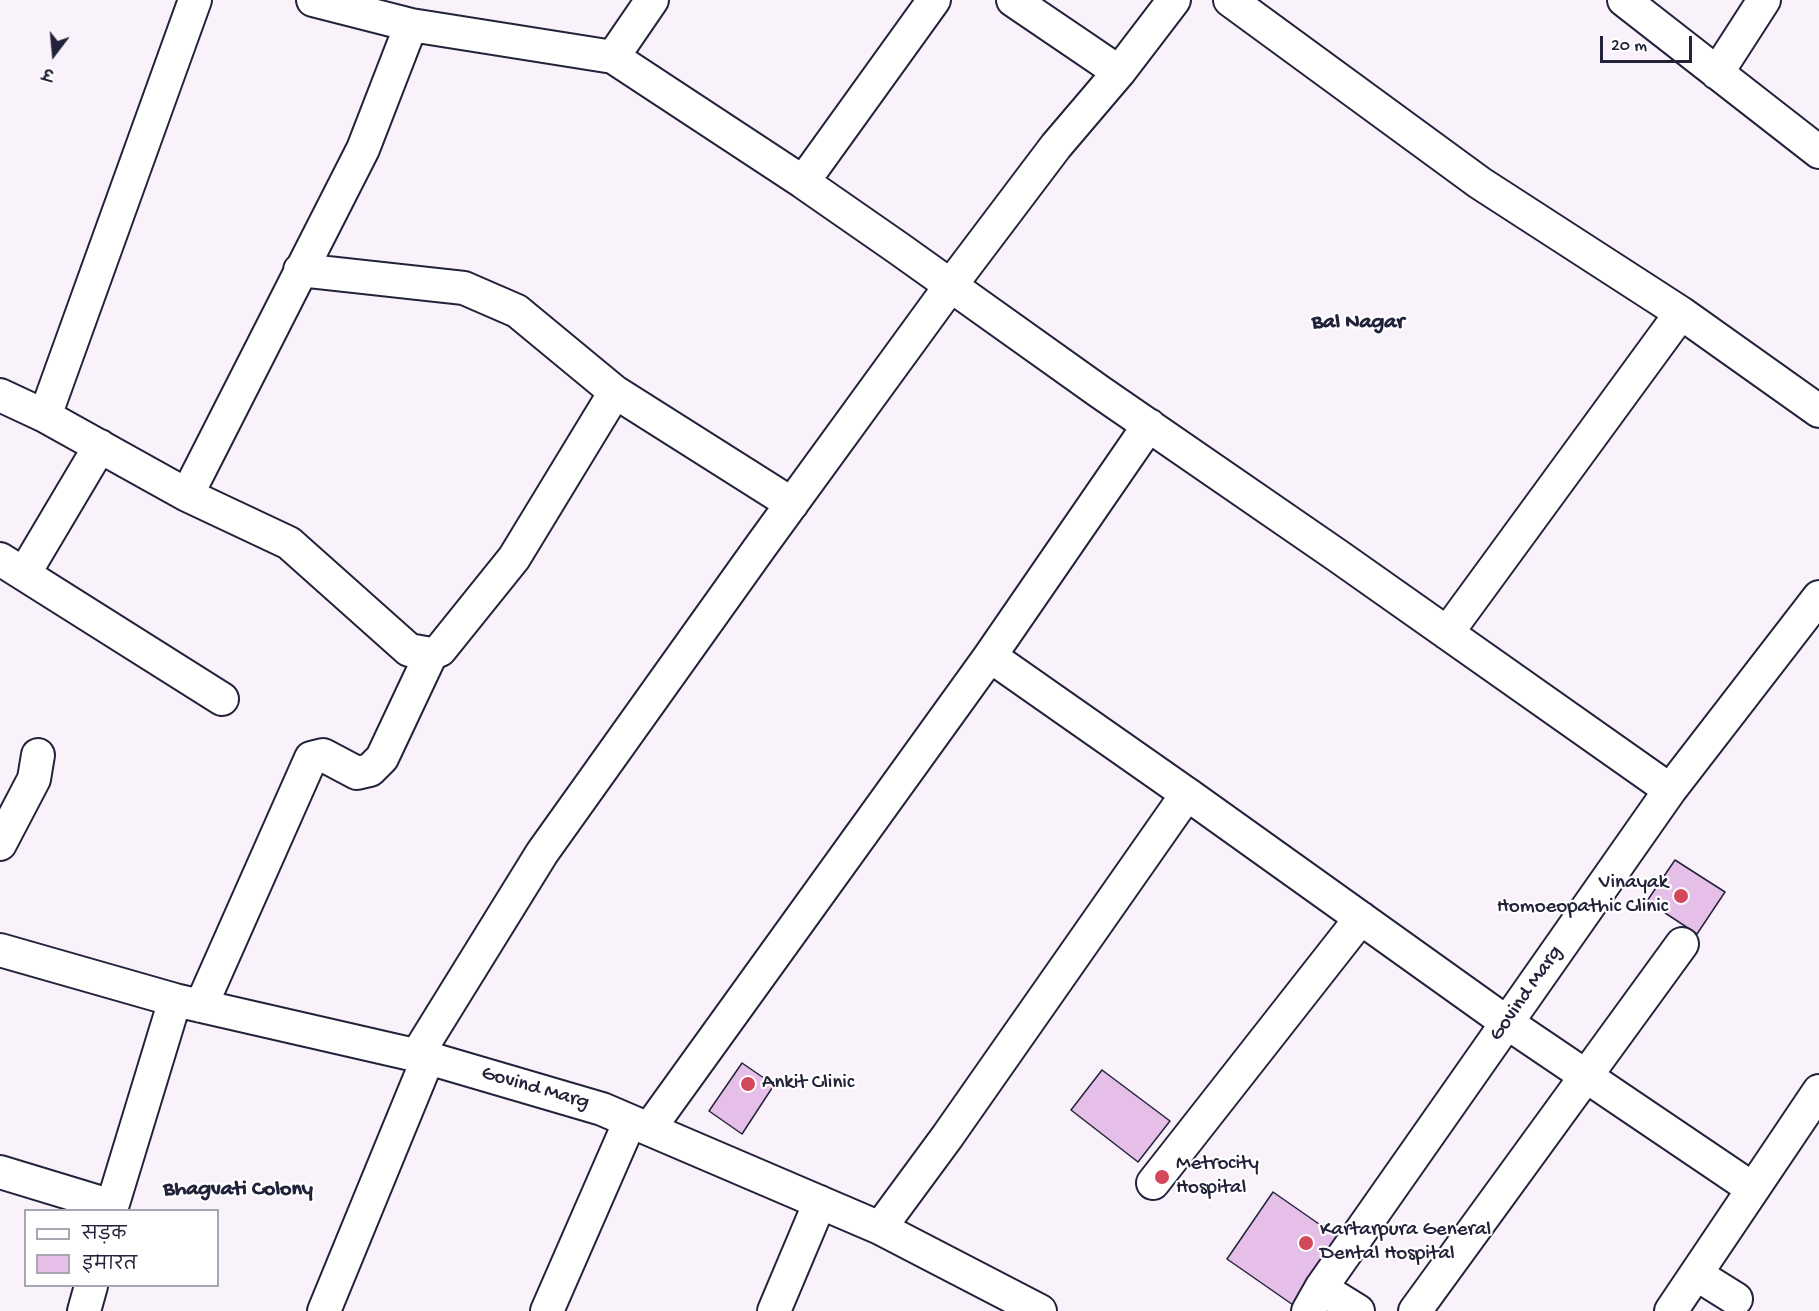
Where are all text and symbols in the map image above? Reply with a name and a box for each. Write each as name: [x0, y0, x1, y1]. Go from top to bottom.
north arrow: [24, 24, 84, 84]
scale bar: [1603, 24, 1694, 62]
text: 20 m: [1611, 36, 1647, 57]
text: उ: [41, 61, 57, 82]
district label: Bal Nagar: [1312, 311, 1404, 337]
place label: Vinayak Homoeopathic Clinic: [1497, 871, 1668, 921]
marker: Vinayak Homoeopathic Clinic: [1672, 887, 1690, 905]
street label: Govind Marg: [1485, 941, 1569, 1047]
street label: Govind Marg: [478, 1062, 592, 1116]
place label: Ankit Clinic: [762, 1071, 854, 1097]
marker: Ankit Clinic: [739, 1075, 757, 1093]
place label: Metrocity Hospital: [1176, 1152, 1259, 1202]
marker: Metrocity Hospital: [1153, 1168, 1171, 1186]
district label: Bhagvati Colony: [163, 1178, 313, 1204]
legend: [24, 1209, 219, 1287]
place label: Kartarpura General Dental Hospital: [1320, 1218, 1491, 1268]
text: सड़क: [82, 1225, 126, 1246]
marker: Kartarpura General Dental Hospital: [1297, 1234, 1315, 1252]
text: इमारत: [82, 1255, 137, 1276]

